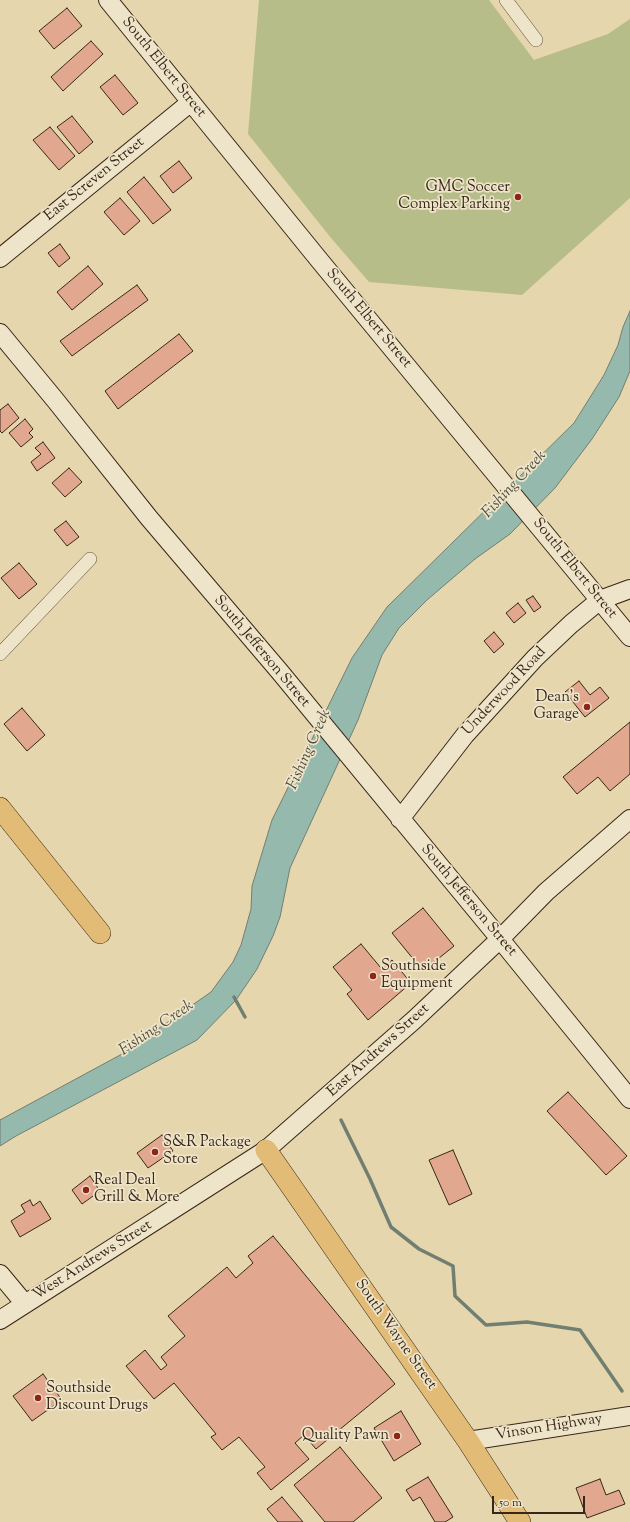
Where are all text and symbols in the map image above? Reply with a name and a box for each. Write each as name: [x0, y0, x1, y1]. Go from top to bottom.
street label: South Elbert Street: [117, 14, 209, 122]
street label: East Screven Street: [41, 134, 149, 226]
place label: GMC Soccer Complex Parking: [398, 179, 510, 214]
marker: GMC Soccer Complex Parking: [513, 192, 523, 202]
street label: South Elbert Street: [321, 266, 415, 372]
water label: Fishing Creek: [479, 447, 551, 523]
street label: South Elbert Street: [528, 515, 620, 623]
street label: South Jefferson Street: [209, 592, 313, 712]
street label: Underwood Road: [459, 644, 551, 740]
place label: Dean's Garage: [533, 689, 579, 724]
marker: Dean's Garage: [582, 702, 592, 712]
water label: Fishing Creek: [284, 707, 336, 793]
street label: South Jefferson Street: [416, 841, 520, 961]
place label: Southside Equipment: [381, 958, 453, 993]
marker: Southside Equipment: [368, 971, 378, 981]
water label: Fishing Creek: [116, 997, 198, 1061]
street label: East Andrews Street: [324, 1001, 434, 1101]
place label: S&R Package Store: [163, 1134, 251, 1169]
marker: S&R Package Store: [150, 1147, 160, 1157]
place label: Real Deal Grill & More: [94, 1172, 179, 1207]
marker: Real Deal Grill & More: [81, 1185, 91, 1195]
street label: West Andrews Street: [30, 1217, 156, 1305]
street label: South Wayne Street: [350, 1276, 440, 1394]
place label: Southside Discount Drugs: [46, 1380, 148, 1415]
marker: Southside Discount Drugs: [33, 1393, 43, 1403]
street label: Vinson Highway: [494, 1411, 604, 1445]
place label: Quality Pawn: [302, 1427, 389, 1445]
marker: Quality Pawn: [392, 1431, 402, 1441]
scale bar: [494, 1488, 587, 1514]
text: 50 m: [499, 1494, 522, 1512]

